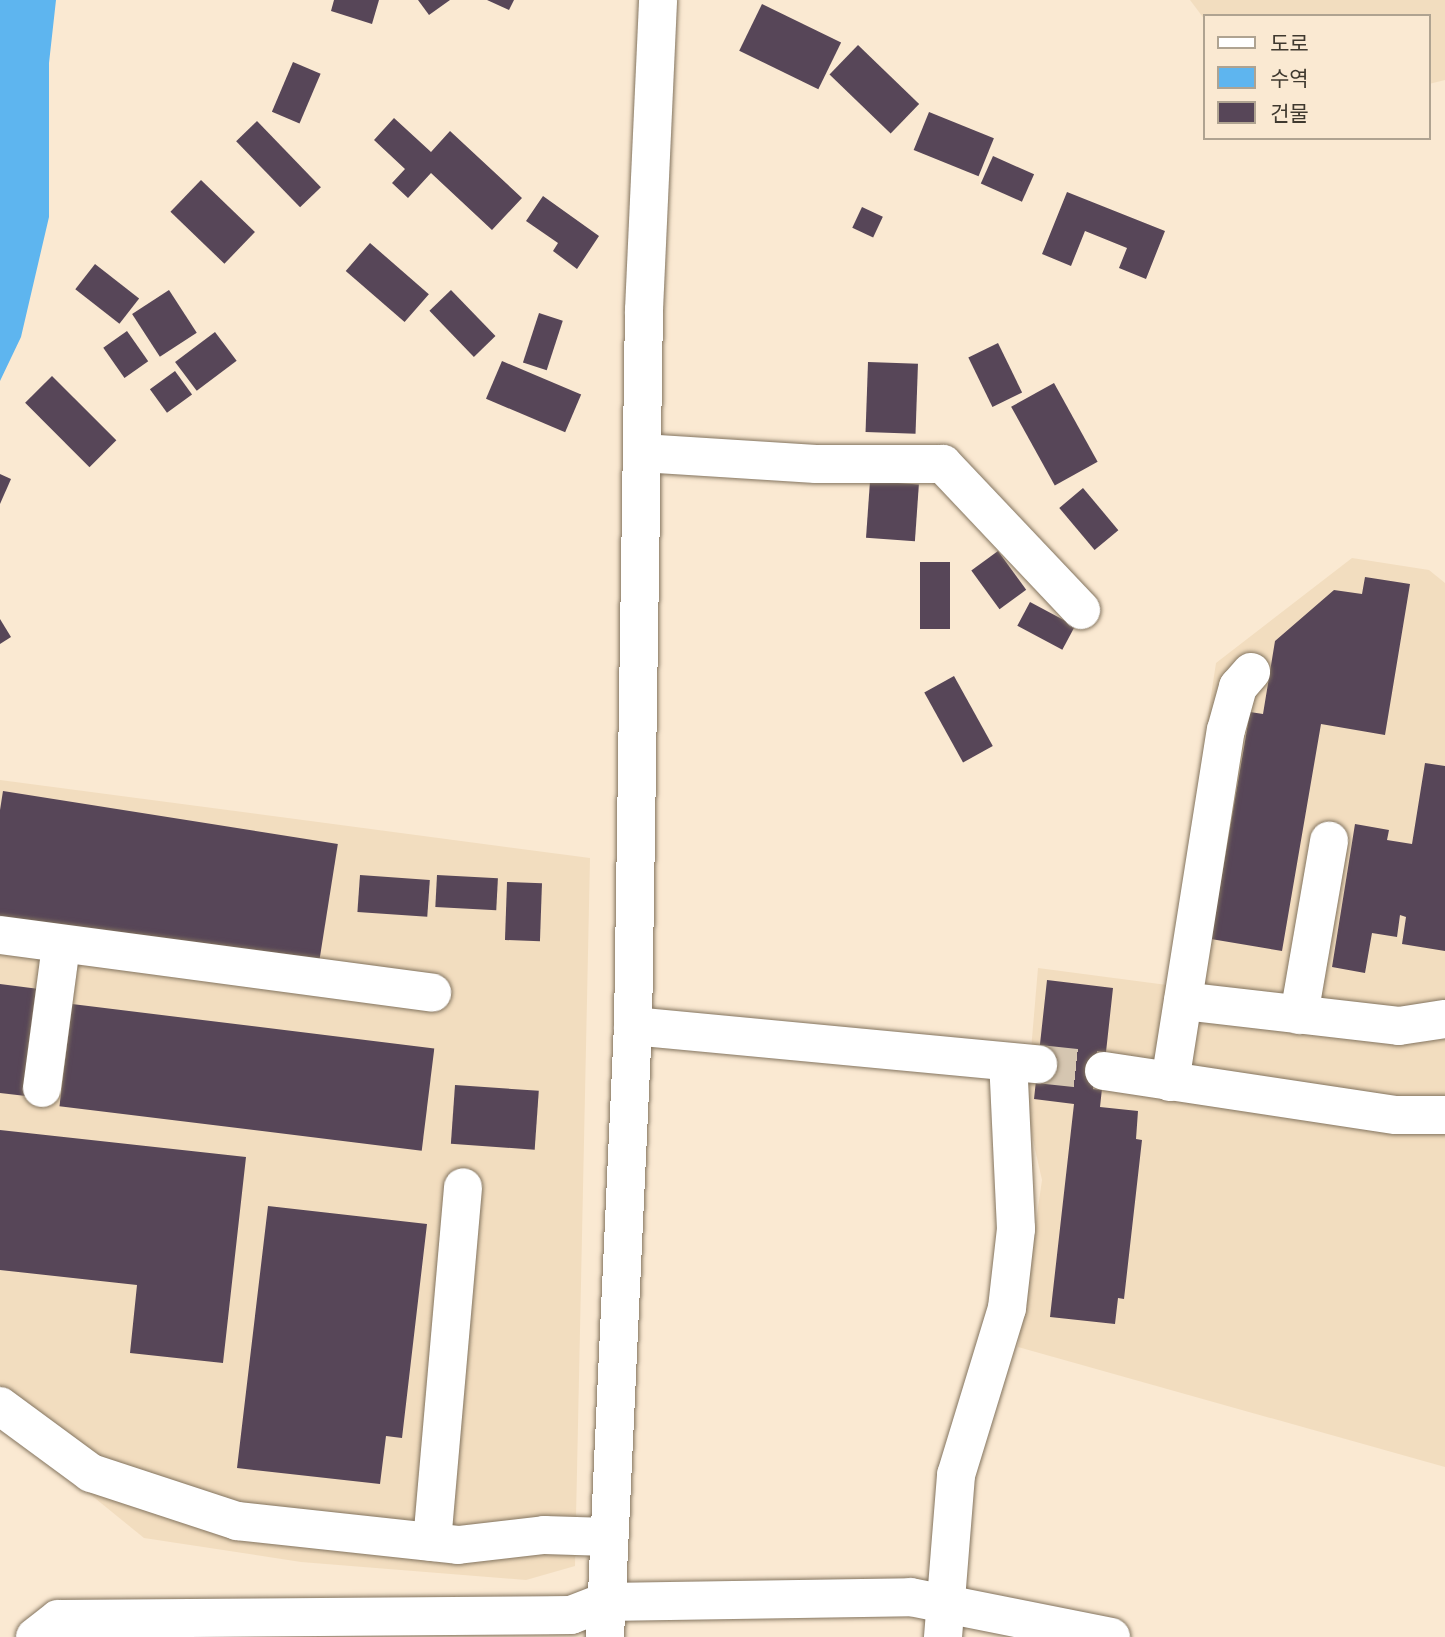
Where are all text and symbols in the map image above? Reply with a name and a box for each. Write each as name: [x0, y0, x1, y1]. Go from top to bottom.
legend: [1204, 14, 1431, 140]
text: 도로: [1270, 29, 1309, 58]
text: 수역: [1270, 64, 1309, 93]
text: 건물: [1270, 99, 1309, 128]

